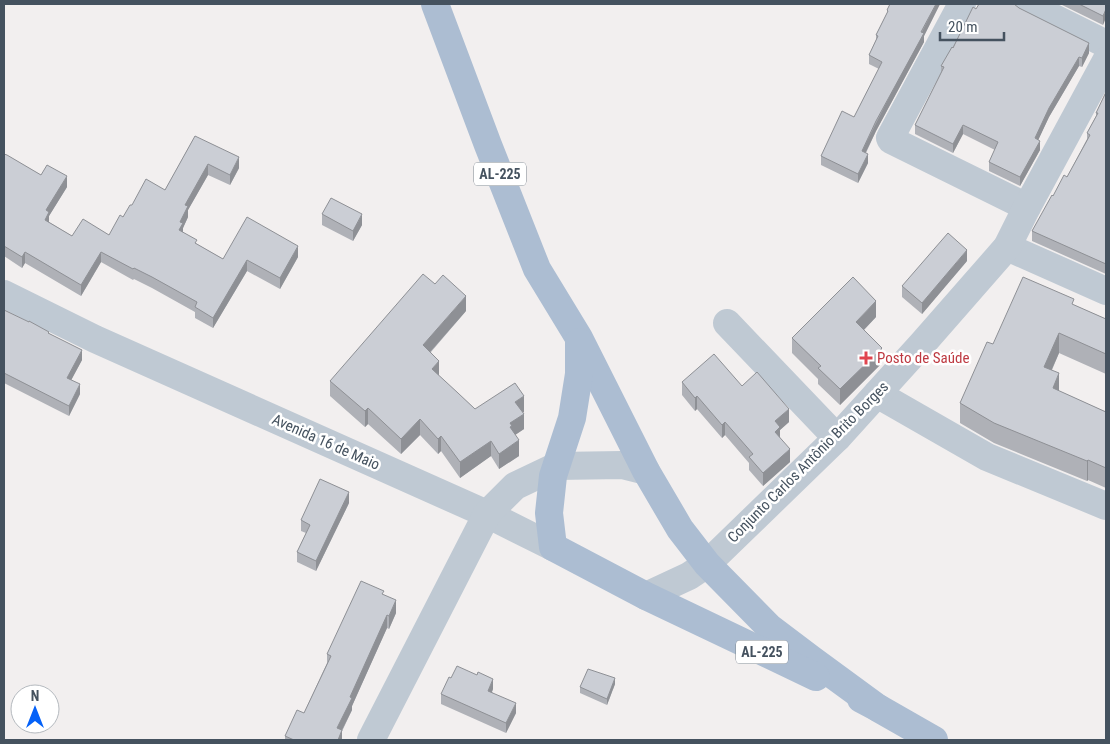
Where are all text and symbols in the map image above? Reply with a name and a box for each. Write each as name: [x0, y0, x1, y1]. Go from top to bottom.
scale bar: [940, 10, 1004, 42]
text: 20 m: [948, 18, 978, 36]
road number: AL-225: [474, 162, 526, 185]
place label: Posto de Saúde: [877, 349, 969, 367]
marker: Posto de Saúde: [859, 351, 873, 365]
street label: Conjunto Carlos Antônio Brito Borges: [724, 378, 892, 546]
street label: Avenida 16 de Maio: [269, 410, 383, 474]
road number: AL-225: [736, 640, 788, 664]
north arrow: [10, 684, 60, 734]
text: N: [31, 688, 39, 704]

